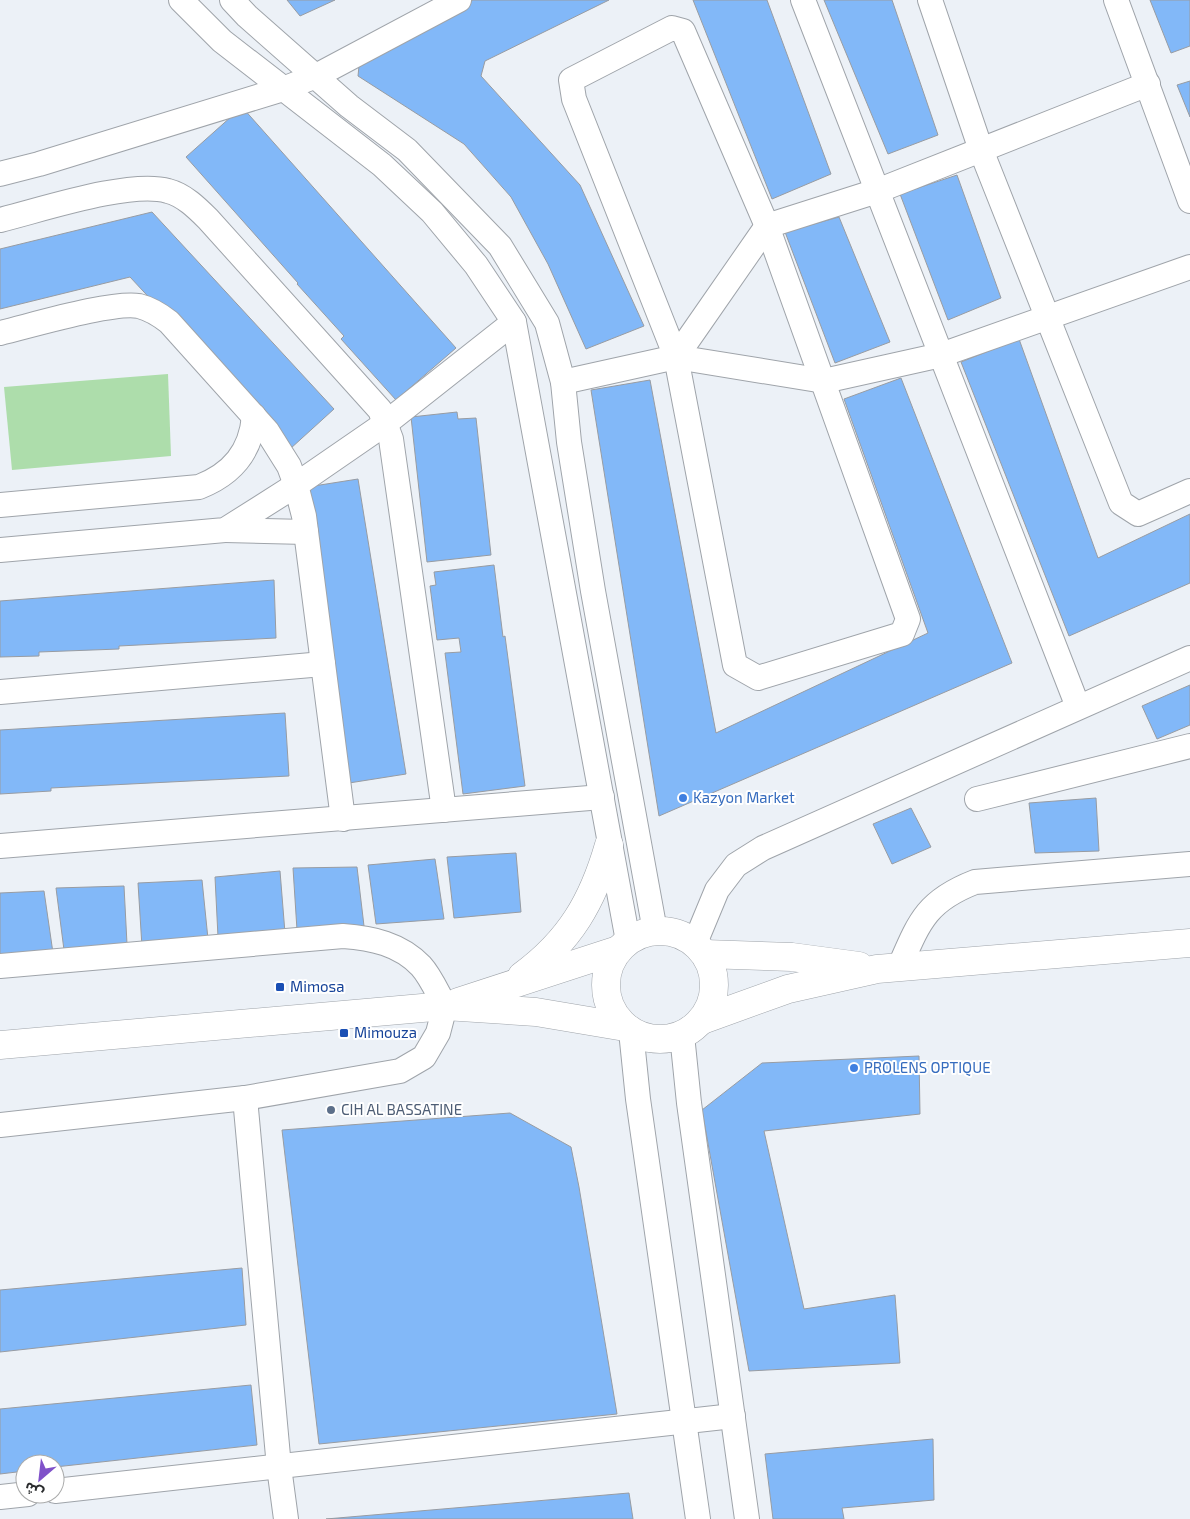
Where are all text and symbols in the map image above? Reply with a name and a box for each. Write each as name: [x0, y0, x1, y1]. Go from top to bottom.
place label: Kazyon Market: [693, 788, 795, 806]
marker: Kazyon Market: [677, 792, 689, 804]
place label: Mimosa: [290, 977, 344, 995]
marker: Mimosa: [274, 981, 286, 993]
place label: Mimouza: [354, 1023, 417, 1041]
marker: Mimouza: [338, 1027, 350, 1039]
place label: PROLENS OPTIQUE: [864, 1058, 991, 1077]
marker: PROLENS OPTIQUE: [848, 1062, 860, 1074]
place label: CIH AL BASSATINE: [341, 1100, 462, 1118]
marker: CIH AL BASSATINE: [325, 1104, 337, 1116]
north arrow: [15, 1454, 65, 1504]
text: ش: [21, 1479, 46, 1503]

